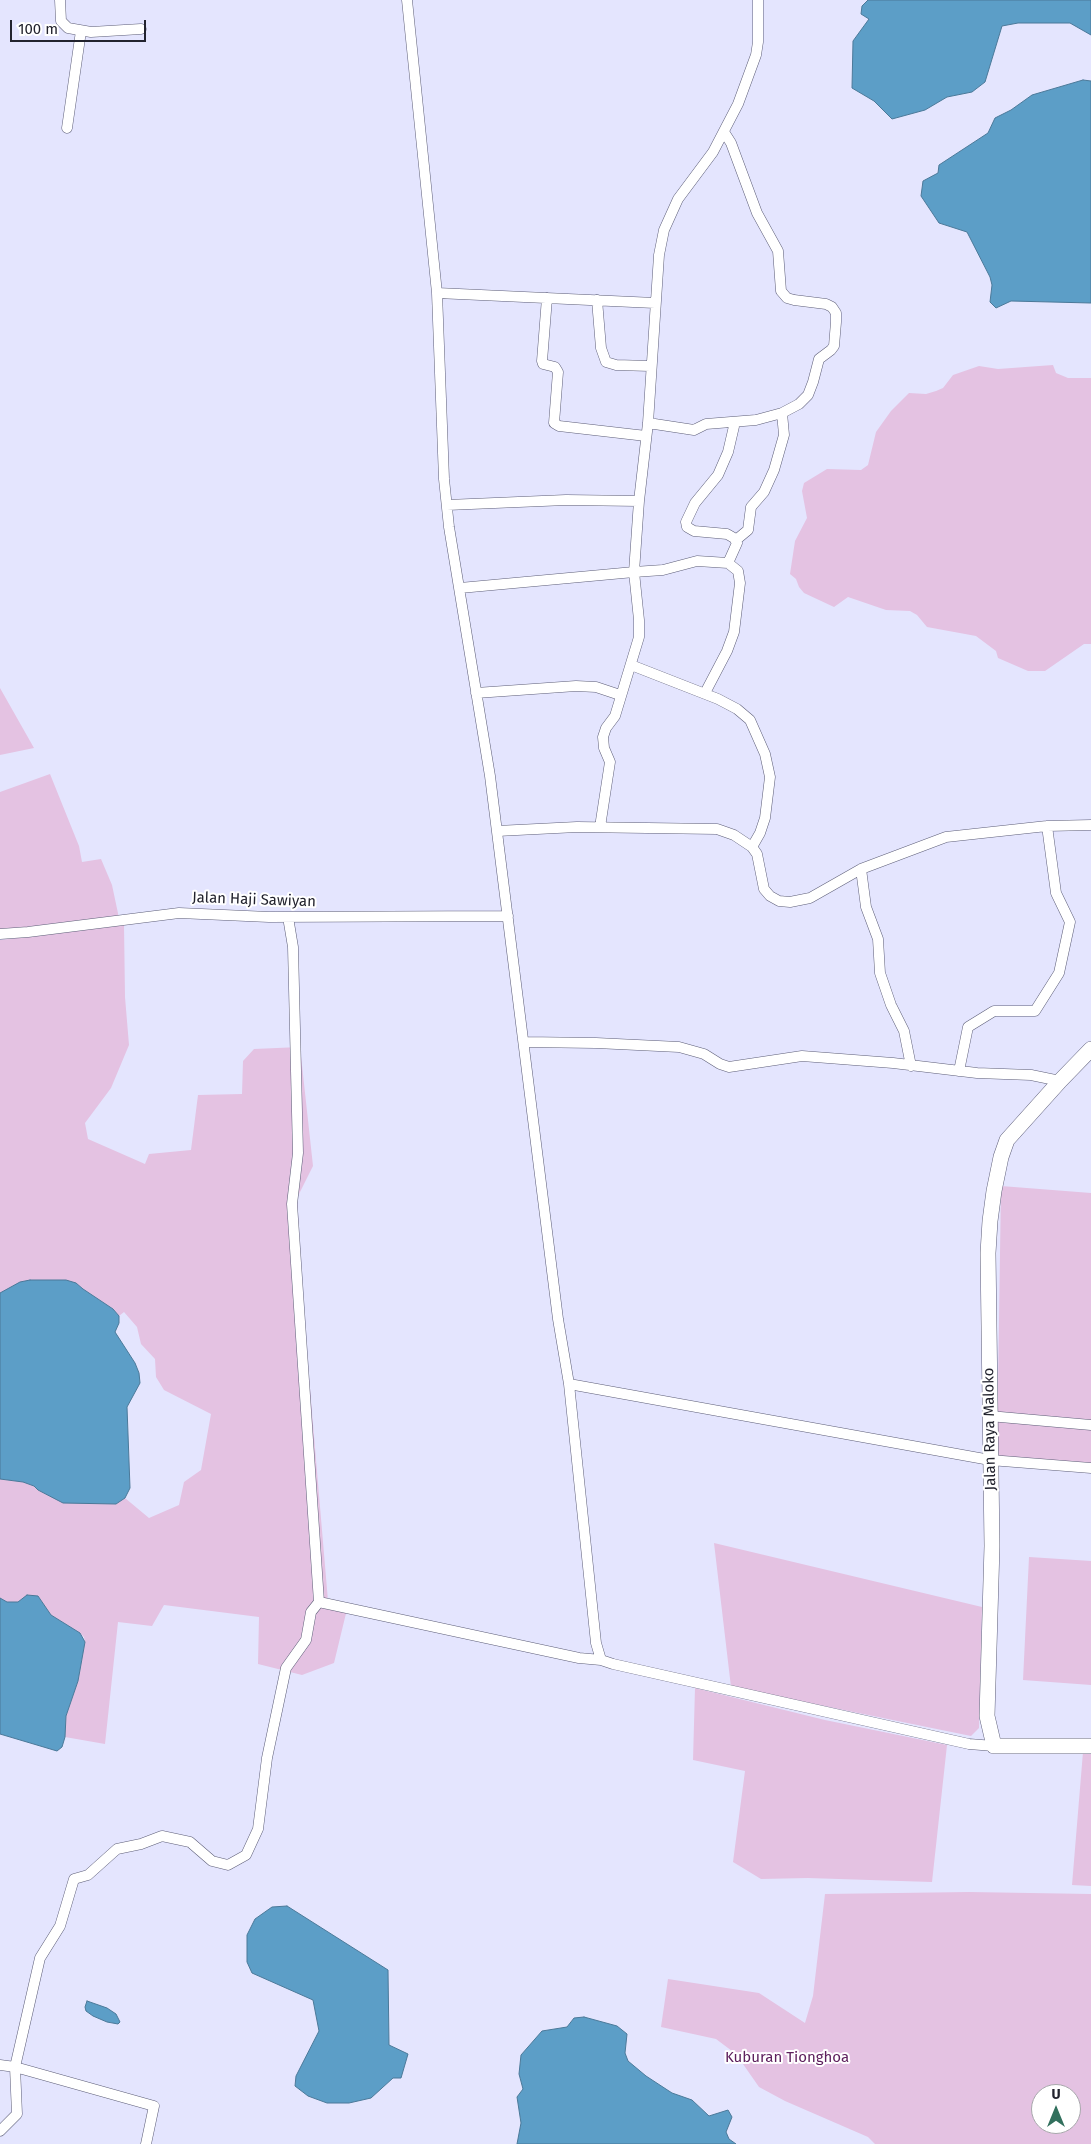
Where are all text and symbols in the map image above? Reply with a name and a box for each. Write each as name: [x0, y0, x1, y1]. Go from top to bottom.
scale bar: [12, 10, 149, 42]
text: 100 m: [18, 20, 58, 38]
street label: Jalan Haji Sawiyan: [192, 889, 316, 911]
street label: Jalan Raya Maloko: [980, 1367, 1000, 1491]
park label: Kuburan Tionghoa: [725, 2049, 849, 2067]
north arrow: [1031, 2084, 1081, 2134]
text: U: [1051, 2086, 1061, 2103]

